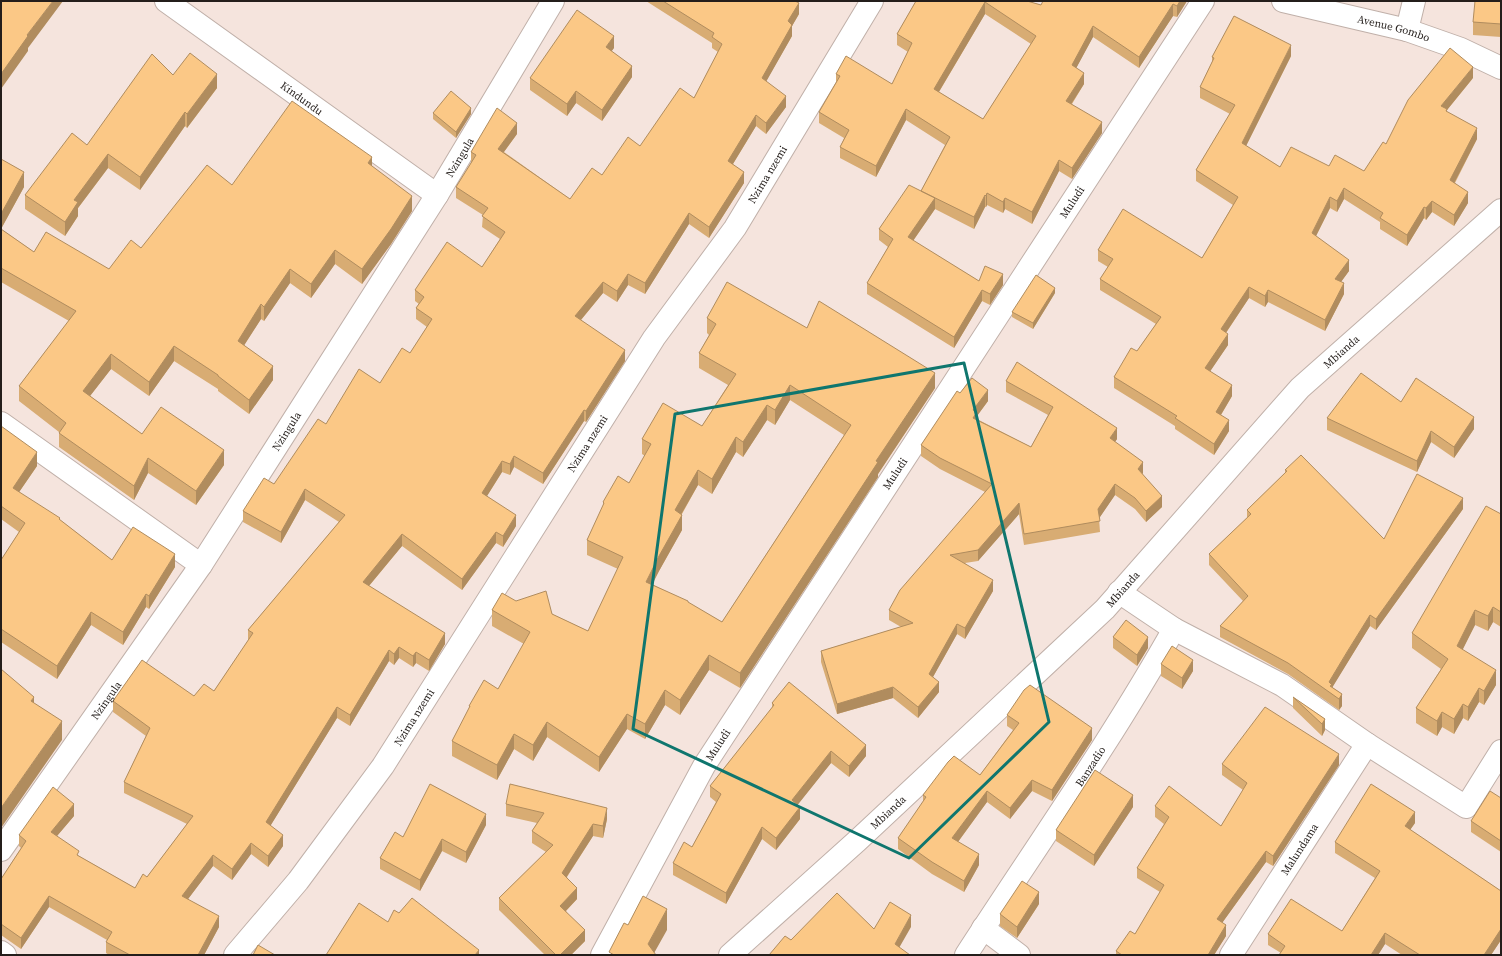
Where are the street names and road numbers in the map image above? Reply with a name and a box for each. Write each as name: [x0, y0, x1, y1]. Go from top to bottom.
street label: Avenue Gombo: [1356, 11, 1432, 45]
street label: Kindundu: [277, 78, 327, 119]
street label: Nzingula: [442, 134, 477, 180]
street label: Nzima nzemi: [744, 143, 791, 206]
street label: Muludi: [1056, 183, 1088, 221]
street label: Mbianda: [1320, 331, 1363, 372]
street label: Nzingula: [268, 408, 305, 454]
street label: Nzima nzemi: [564, 412, 611, 475]
street label: Muludi: [879, 455, 911, 492]
street label: Mbianda: [1103, 567, 1143, 610]
street label: Nzingula: [87, 678, 125, 722]
street label: Nzima nzemi: [390, 686, 438, 749]
street label: Muludi: [702, 726, 734, 764]
street label: Banzadio: [1072, 743, 1109, 789]
street label: Mbianda: [867, 791, 909, 832]
street label: Malundama: [1277, 820, 1322, 878]

